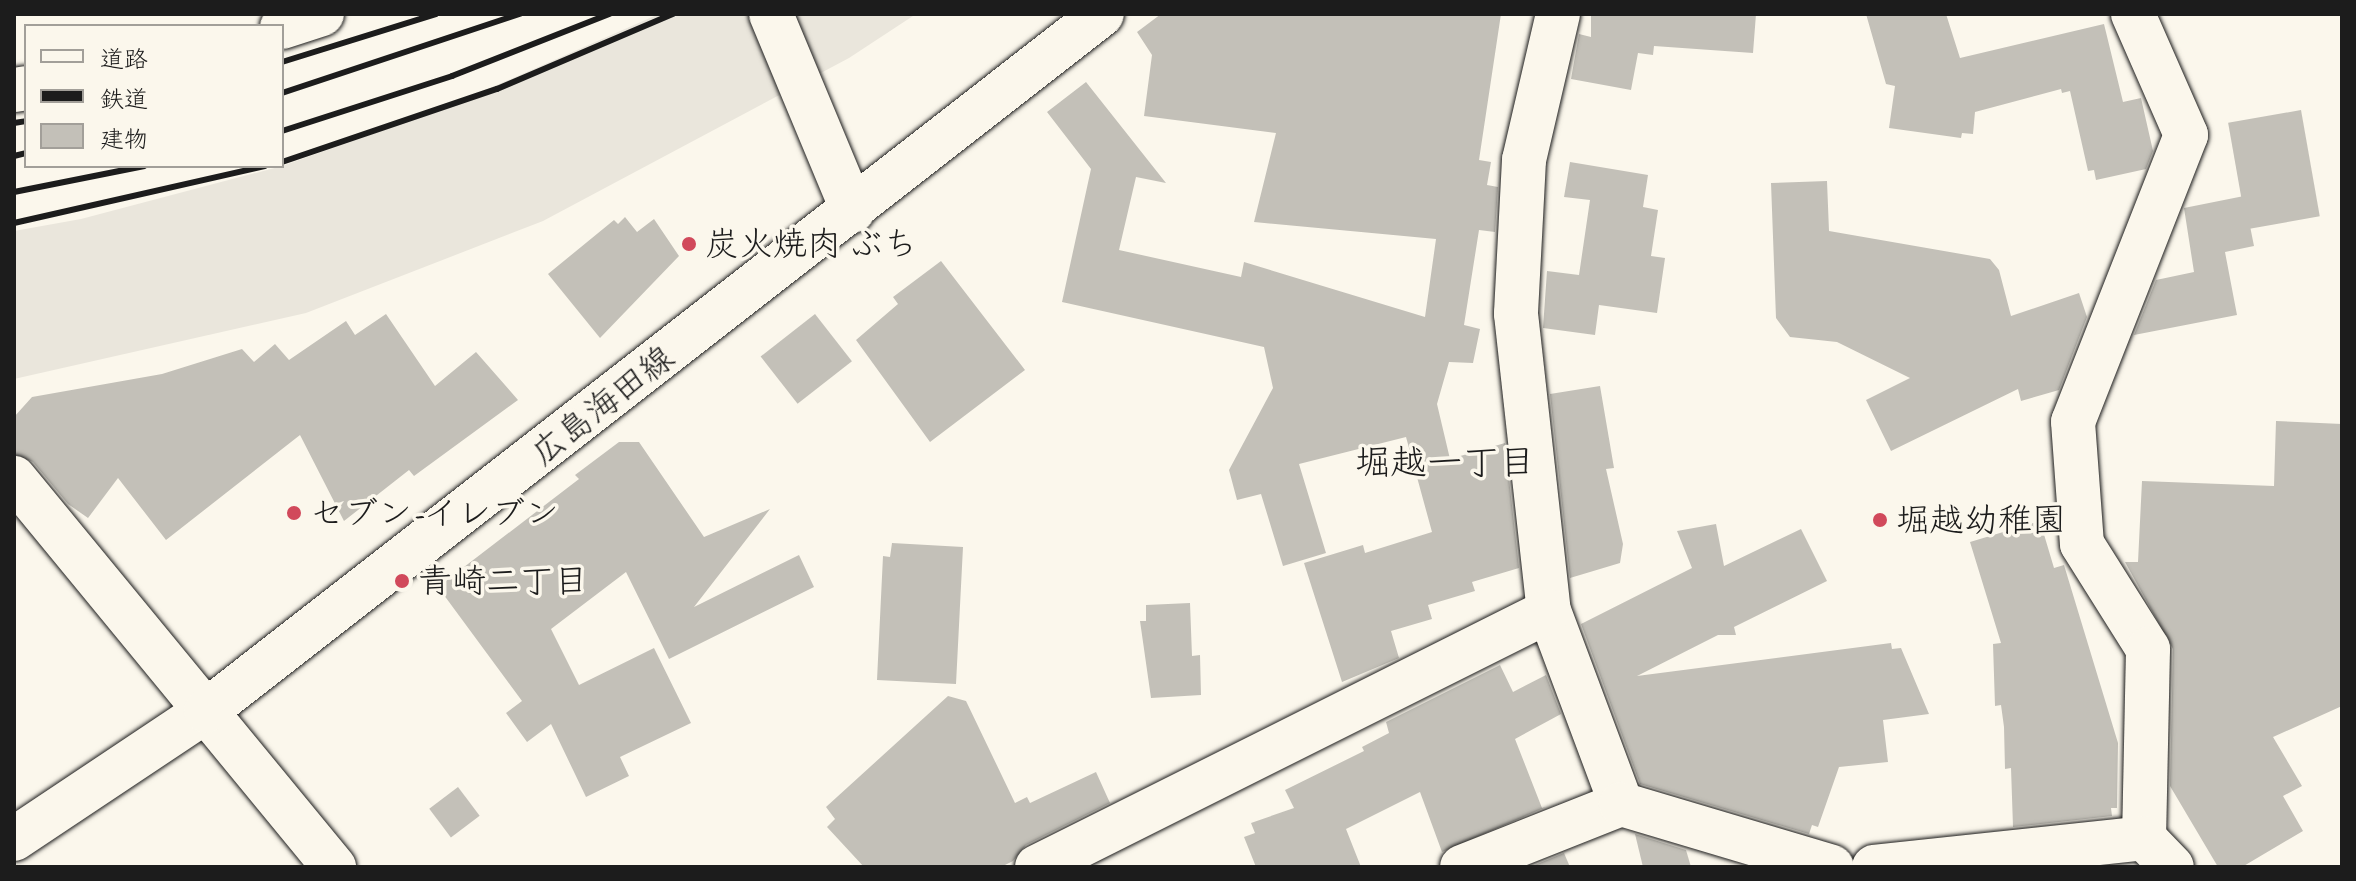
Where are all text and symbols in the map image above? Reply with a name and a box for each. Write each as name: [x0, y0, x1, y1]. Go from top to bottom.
legend: [24, 24, 284, 168]
text: 道路: [100, 44, 148, 74]
text: 鉄道: [100, 84, 148, 114]
text: 建物: [100, 124, 148, 154]
place label: 炭火焼肉 ぶち: [705, 224, 917, 264]
marker: 炭火焼肉 ぶち: [680, 235, 698, 253]
street label: 広島海田線: [522, 337, 682, 473]
district label: 堀越一丁目: [1355, 441, 1535, 485]
place label: セブン-イレブン: [310, 493, 559, 533]
place label: 堀越幼稚園: [1896, 500, 2066, 540]
marker: セブン-イレブン: [285, 504, 303, 522]
marker: 堀越幼稚園: [1871, 511, 1889, 529]
place label: 青崎二丁目: [418, 561, 588, 601]
marker: 青崎二丁目: [393, 572, 411, 590]

